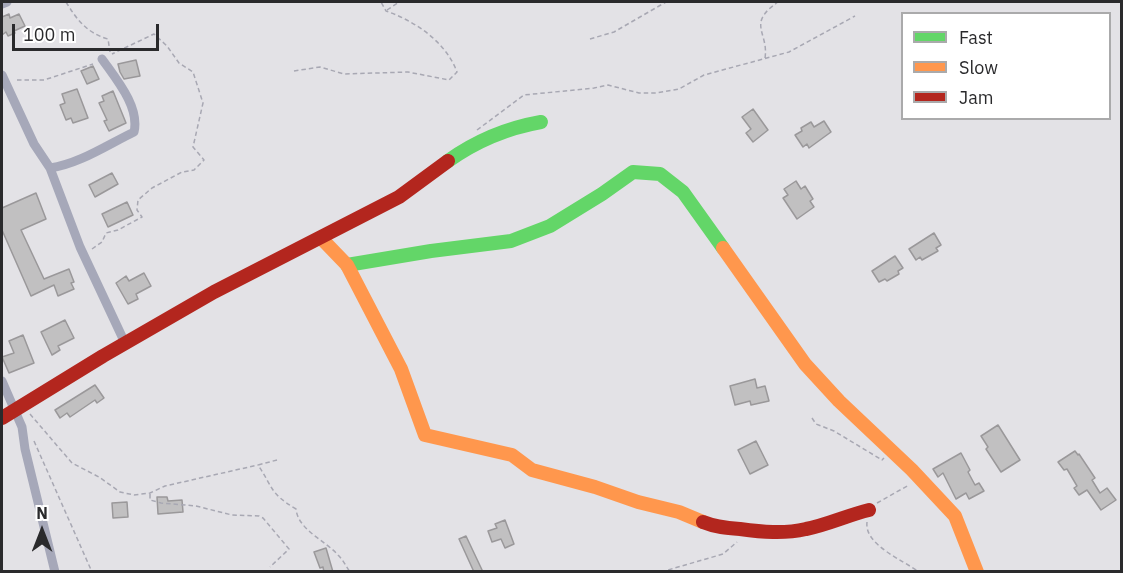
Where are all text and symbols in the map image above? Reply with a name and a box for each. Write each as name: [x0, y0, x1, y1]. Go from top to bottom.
scale bar: [15, 12, 162, 50]
legend: [901, 12, 1111, 120]
text: 100 m: [23, 23, 75, 46]
text: Fast: [959, 26, 993, 49]
text: Slow: [959, 56, 998, 79]
text: Jam: [959, 86, 994, 109]
north arrow: [12, 501, 72, 561]
text: N: [36, 503, 48, 523]

